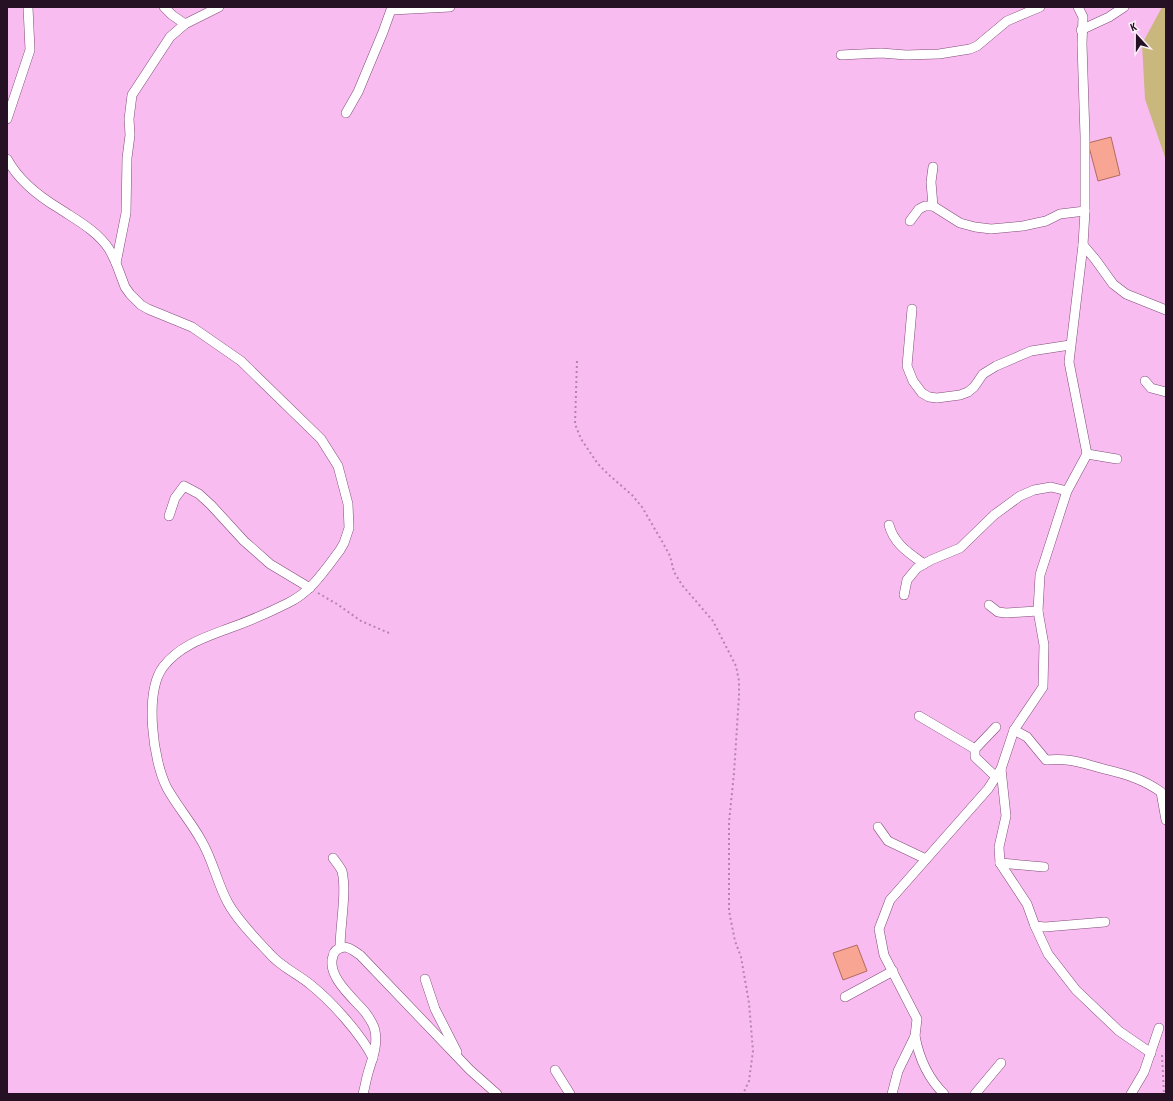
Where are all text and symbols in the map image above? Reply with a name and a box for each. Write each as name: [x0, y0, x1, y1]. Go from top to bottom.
north arrow: [1117, 16, 1157, 56]
text: K: [1128, 19, 1139, 34]

